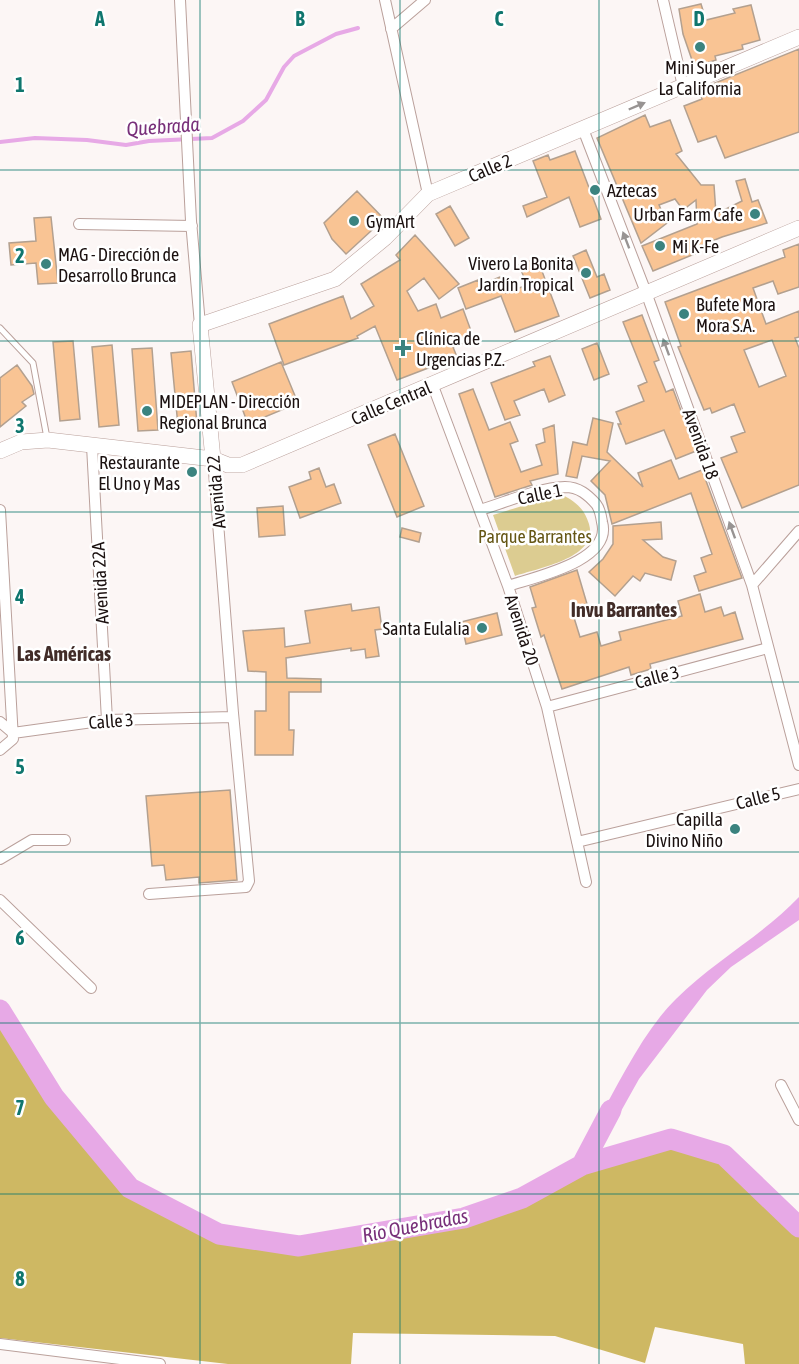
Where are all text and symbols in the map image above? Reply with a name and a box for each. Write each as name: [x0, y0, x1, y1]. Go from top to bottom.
text: A: [94, 7, 105, 30]
text: B: [295, 7, 305, 30]
text: C: [495, 7, 504, 30]
text: D: [693, 7, 705, 30]
marker: Mini Super La California: [693, 40, 707, 54]
place label: Mini Super La California: [658, 57, 742, 99]
text: 1: [15, 73, 25, 96]
one-way arrow: [629, 101, 647, 111]
water label: Quebrada: [126, 112, 200, 140]
street label: Calle 2: [465, 150, 515, 186]
place label: Aztecas: [607, 180, 657, 201]
marker: Aztecas: [588, 183, 602, 197]
place label: Urban Farm Cafe: [633, 204, 743, 225]
marker: Urban Farm Cafe: [748, 207, 762, 221]
place label: GymArt: [366, 211, 415, 232]
marker: GymArt: [347, 214, 361, 228]
one-way arrow: [621, 231, 630, 249]
place label: Mi K-Fe: [672, 236, 719, 257]
marker: Mi K-Fe: [653, 239, 667, 253]
text: 2: [15, 244, 25, 267]
place label: MAG - Dirección de Desarrollo Brunca: [58, 244, 179, 286]
place label: Vivero La Bonita Jardín Tropical: [468, 253, 574, 295]
marker: MAG - Dirección de Desarrollo Brunca: [39, 257, 53, 271]
marker: Vivero La Bonita Jardín Tropical: [579, 266, 593, 280]
place label: Bufete Mora Mora S.A.: [696, 294, 776, 336]
marker: Bufete Mora Mora S.A.: [677, 307, 691, 321]
place label: Clínica de Urgencias P.Z.: [416, 328, 505, 370]
one-way arrow: [660, 338, 670, 356]
marker: Clínica de Urgencias P.Z.: [394, 339, 412, 357]
street label: Calle Central: [348, 377, 434, 429]
place label: MIDEPLAN - Dirección Regional Brunca: [159, 391, 300, 433]
marker: MIDEPLAN - Dirección Regional Brunca: [140, 404, 154, 418]
street label: Avenida 18: [679, 406, 723, 482]
text: 3: [15, 414, 25, 437]
place label: Restaurante El Uno y Mas: [98, 452, 180, 494]
street label: Avenida 22: [202, 455, 230, 529]
marker: Restaurante El Uno y Mas: [185, 465, 199, 479]
street label: Calle 1: [516, 479, 564, 509]
one-way arrow: [727, 521, 736, 539]
park label: Parque Barrantes: [478, 526, 592, 547]
street label: Avenida 22A: [87, 541, 113, 625]
text: 4: [14, 585, 25, 608]
street label: Avenida 20: [501, 592, 543, 668]
district label: Invu Barrantes: [571, 598, 677, 621]
place label: Santa Eulalia: [383, 618, 470, 639]
marker: Santa Eulalia: [475, 621, 489, 635]
district label: Las Américas: [17, 642, 111, 665]
street label: Calle 3: [633, 661, 681, 693]
street label: Calle 3: [88, 709, 134, 733]
text: 5: [15, 755, 25, 778]
street label: Calle 5: [734, 782, 782, 814]
place label: Capilla Divino Niño: [646, 809, 723, 851]
marker: Capilla Divino Niño: [728, 822, 742, 836]
text: 6: [15, 926, 25, 949]
text: 7: [15, 1096, 25, 1119]
water label: Río Quebradas: [360, 1203, 470, 1247]
text: 8: [15, 1267, 25, 1290]

